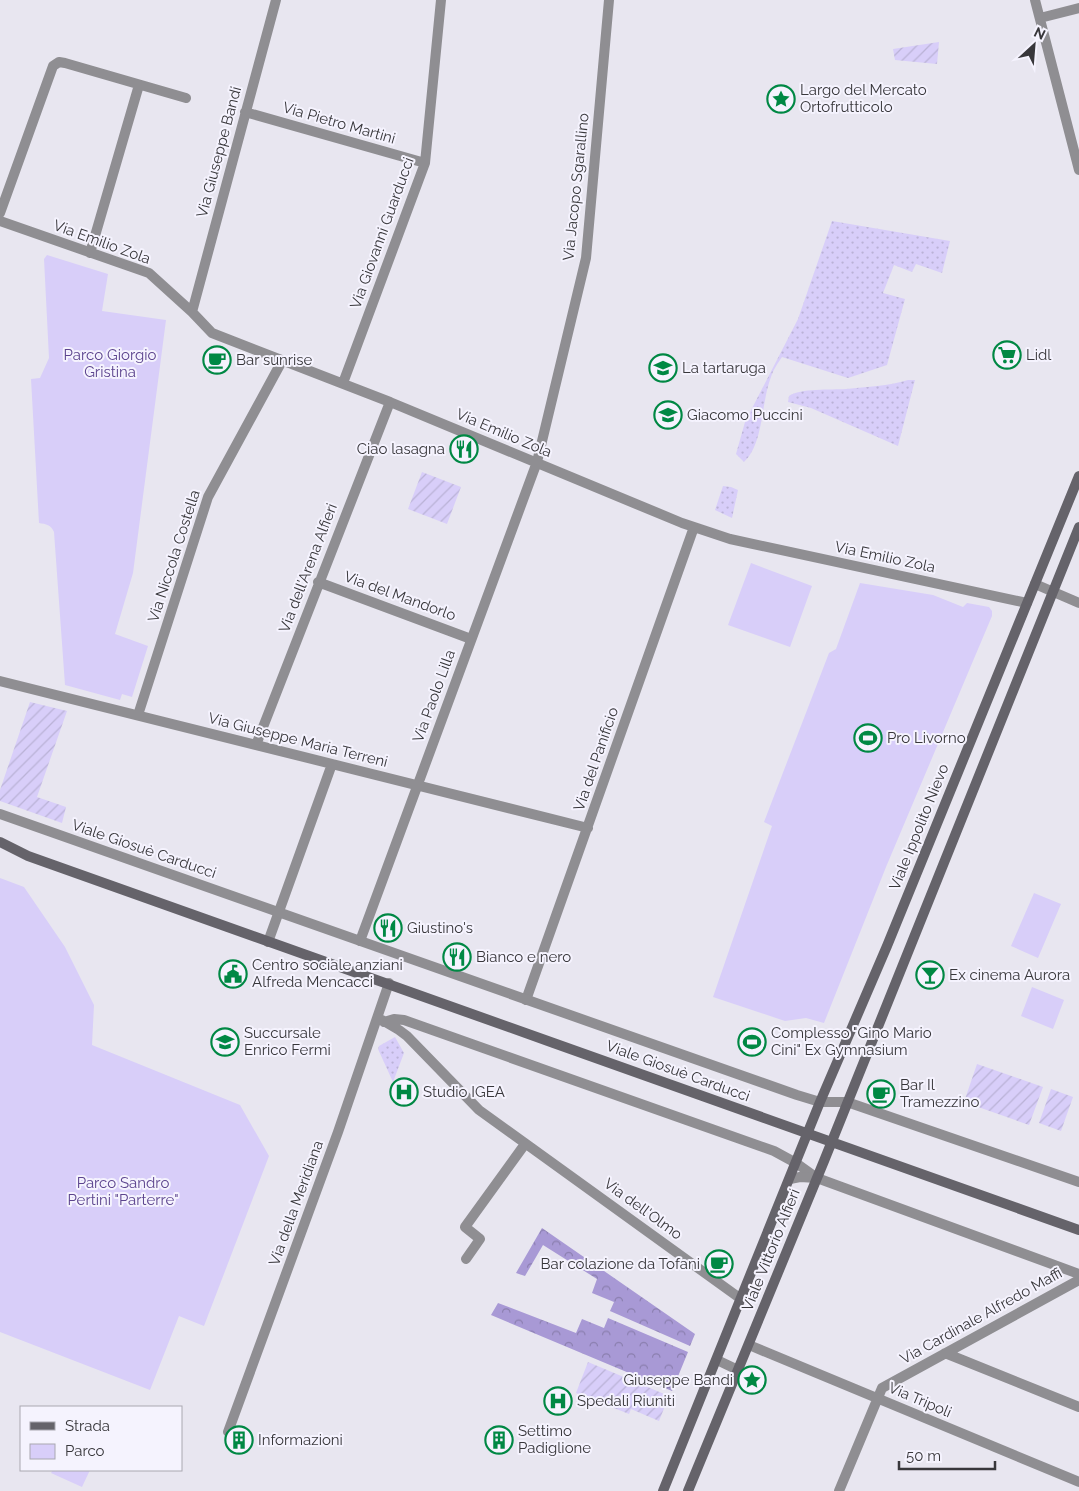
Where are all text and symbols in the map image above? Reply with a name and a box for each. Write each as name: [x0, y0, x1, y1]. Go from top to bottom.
north arrow: [1009, 20, 1059, 70]
text: N: [1031, 24, 1048, 43]
place label: Largo del Mercato Ortofrutticolo: [800, 81, 927, 116]
street label: Via Giuseppe Bandi: [193, 84, 245, 220]
place icon: Largo del Mercato Ortofrutticolo: [766, 84, 796, 114]
street label: Via Pietro Martini: [281, 98, 397, 148]
street label: Via Jacopo Sgarallino: [559, 112, 593, 262]
street label: Via Giovanni Guarducci: [346, 155, 418, 311]
street label: Via Emilio Zola: [51, 216, 153, 268]
supermarket icon: Lidl: [992, 340, 1022, 370]
cafe icon: Bar sunrise: [202, 345, 232, 375]
park label: Parco Giorgio Gristina: [64, 346, 156, 381]
place label: Lidl: [1026, 346, 1052, 364]
place label: Bar sunrise: [236, 351, 313, 369]
school or university icon: La tartaruga: [648, 353, 678, 383]
place label: La tartaruga: [682, 359, 766, 377]
school or university icon: Giacomo Puccini: [653, 400, 683, 430]
street label: Via Emilio Zola: [454, 405, 554, 461]
place label: Giacomo Puccini: [687, 406, 803, 424]
restaurant icon: Ciao lasagna: [449, 434, 479, 464]
place label: Ciao lasagna: [357, 440, 445, 458]
street label: Via Niccola Costella: [144, 488, 204, 624]
street label: Via dell'Arena Alfieri: [275, 501, 341, 635]
street label: Via Emilio Zola: [833, 538, 937, 576]
street label: Via del Mandorlo: [342, 567, 458, 625]
street label: Via Paolo Lilla: [409, 647, 459, 745]
street label: Via del Panificio: [570, 705, 622, 813]
street label: Via Giuseppe Maria Terreni: [206, 709, 390, 771]
sports icon: Pro Livorno: [853, 723, 883, 753]
place label: Pro Livorno: [887, 729, 966, 747]
street label: Viale Ippolito Nievo: [885, 761, 953, 893]
street label: Viale Giosuè Carducci: [69, 816, 219, 882]
restaurant icon: Giustino's: [373, 913, 403, 943]
place label: Giustino's: [407, 919, 473, 937]
restaurant icon: Bianco e nero: [442, 942, 472, 972]
place label: Bianco e nero: [476, 948, 571, 966]
place label: Centro sociale anziani Alfreda Mencacci: [252, 956, 403, 991]
public building icon: Centro sociale anziani Alfreda Mencacci: [218, 959, 248, 989]
bar icon: Ex cinema Aurora: [915, 960, 945, 990]
place label: Ex cinema Aurora: [949, 966, 1070, 984]
place label: Succursale Enrico Fermi: [244, 1024, 331, 1059]
place label: Complesso "Gino Mario Cini" Ex Gymnasium: [771, 1024, 932, 1059]
school or university icon: Succursale Enrico Fermi: [210, 1027, 240, 1057]
sports icon: Complesso "Gino Mario Cini" Ex Gymnasium: [737, 1027, 767, 1057]
street label: Viale Giosuè Carducci: [604, 1037, 752, 1105]
place label: Bar Il Tramezzino: [900, 1076, 979, 1111]
hospital icon: Studio IGEA: [389, 1077, 419, 1107]
cafe icon: Bar Il Tramezzino: [866, 1079, 896, 1109]
place label: Studio IGEA: [423, 1083, 505, 1101]
street label: Via della Meridiana: [265, 1138, 327, 1268]
park label: Parco Sandro Pertini "Parterre": [67, 1174, 179, 1209]
street label: Via dell'Olmo: [600, 1175, 686, 1244]
street label: Viale Vittorio Alfieri: [738, 1186, 804, 1314]
cafe icon: Bar colazione da Tofani: [704, 1249, 734, 1279]
place label: Bar colazione da Tofani: [541, 1255, 700, 1273]
street label: Via Cardinale Alfredo Maffi: [897, 1264, 1065, 1368]
place icon: Giuseppe Bandi: [737, 1365, 767, 1395]
place label: Giuseppe Bandi: [623, 1371, 733, 1389]
street label: Via Tripoli: [886, 1379, 954, 1421]
hospital icon: Spedali Riuniti: [543, 1386, 573, 1416]
place label: Spedali Riuniti: [577, 1392, 675, 1410]
legend: [20, 1406, 182, 1471]
text: Strada: [65, 1417, 110, 1435]
place label: Settimo Padiglione: [518, 1422, 591, 1457]
building icon: Informazioni: [224, 1425, 254, 1455]
building icon: Settimo Padiglione: [484, 1425, 514, 1455]
place label: Informazioni: [258, 1431, 343, 1449]
scale bar: [899, 1438, 995, 1470]
text: Parco: [65, 1442, 105, 1460]
text: 50 m: [906, 1447, 941, 1465]

